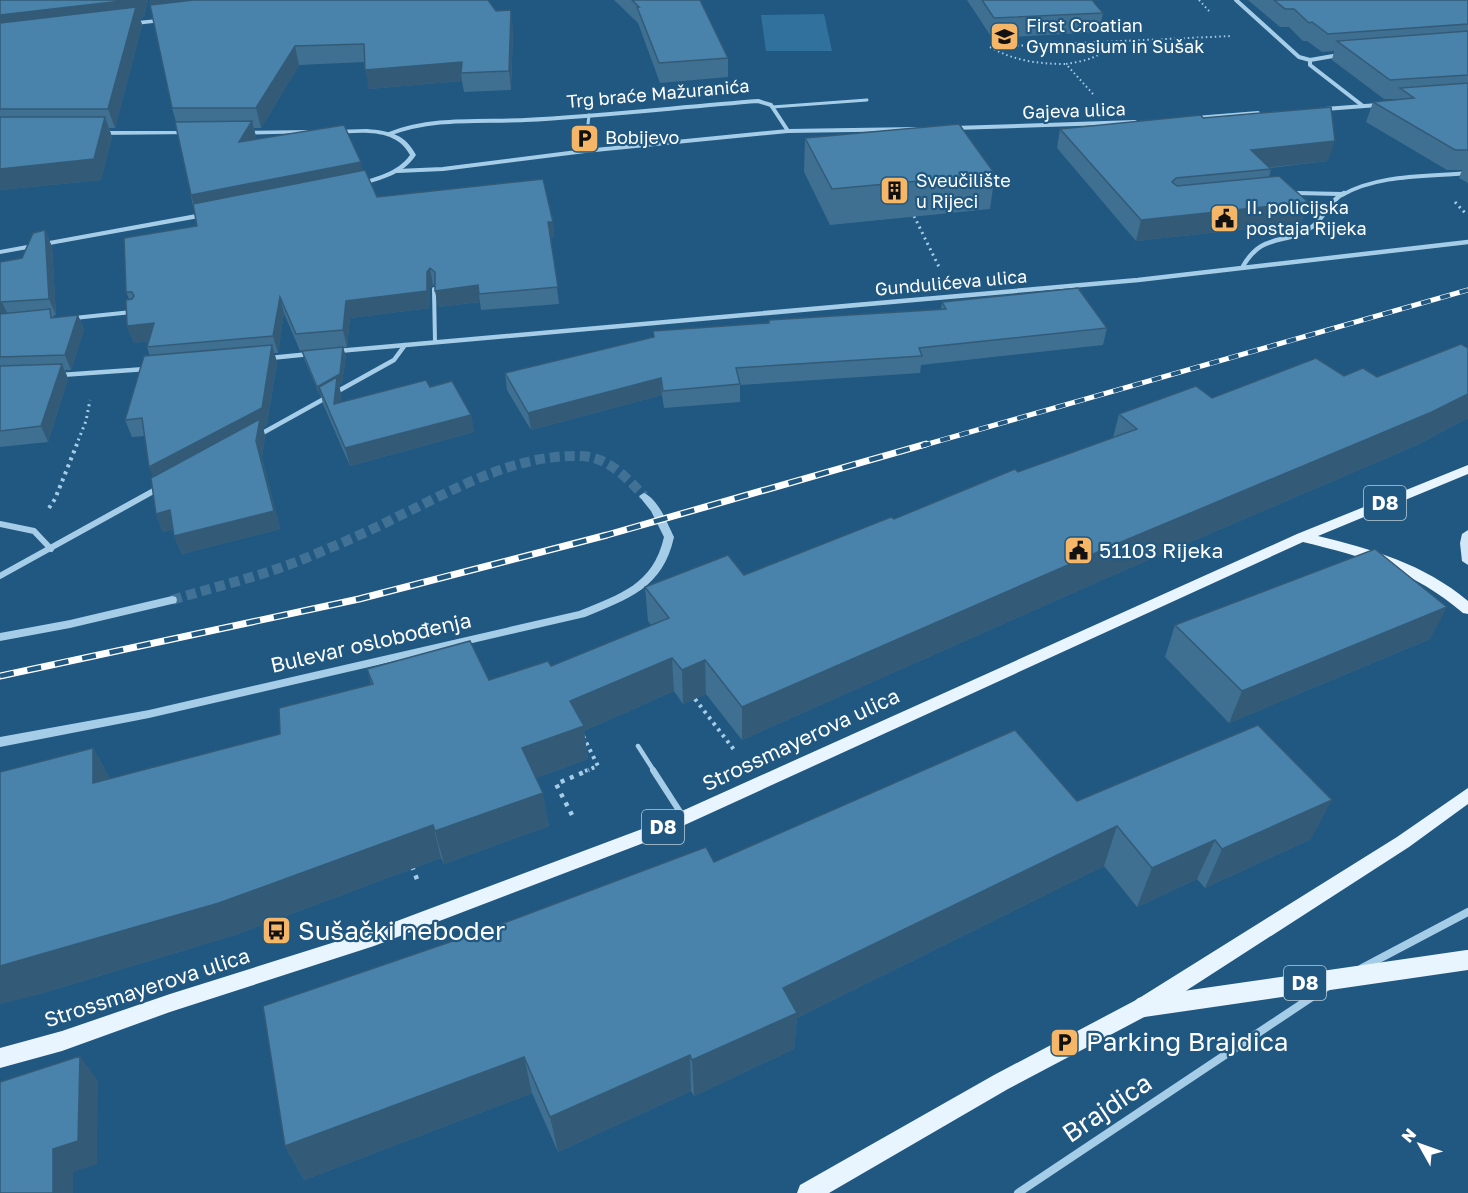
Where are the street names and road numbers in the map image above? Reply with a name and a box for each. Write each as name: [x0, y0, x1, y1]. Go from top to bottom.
street label: Trg braće Mažuranića: [566, 74, 750, 112]
street label: Gajeva ulica: [1022, 97, 1126, 123]
street label: Gundulićeva ulica: [874, 264, 1028, 300]
road number: D8: [1364, 486, 1406, 520]
street label: Bulevar oslobođenja: [268, 606, 474, 678]
street label: Strossmayerova ulica: [698, 682, 903, 796]
road number: D8: [642, 810, 684, 844]
street label: Strossmayerova ulica: [41, 942, 253, 1033]
road number: D8: [1284, 966, 1326, 1000]
street label: Brajdica: [1056, 1067, 1157, 1149]

